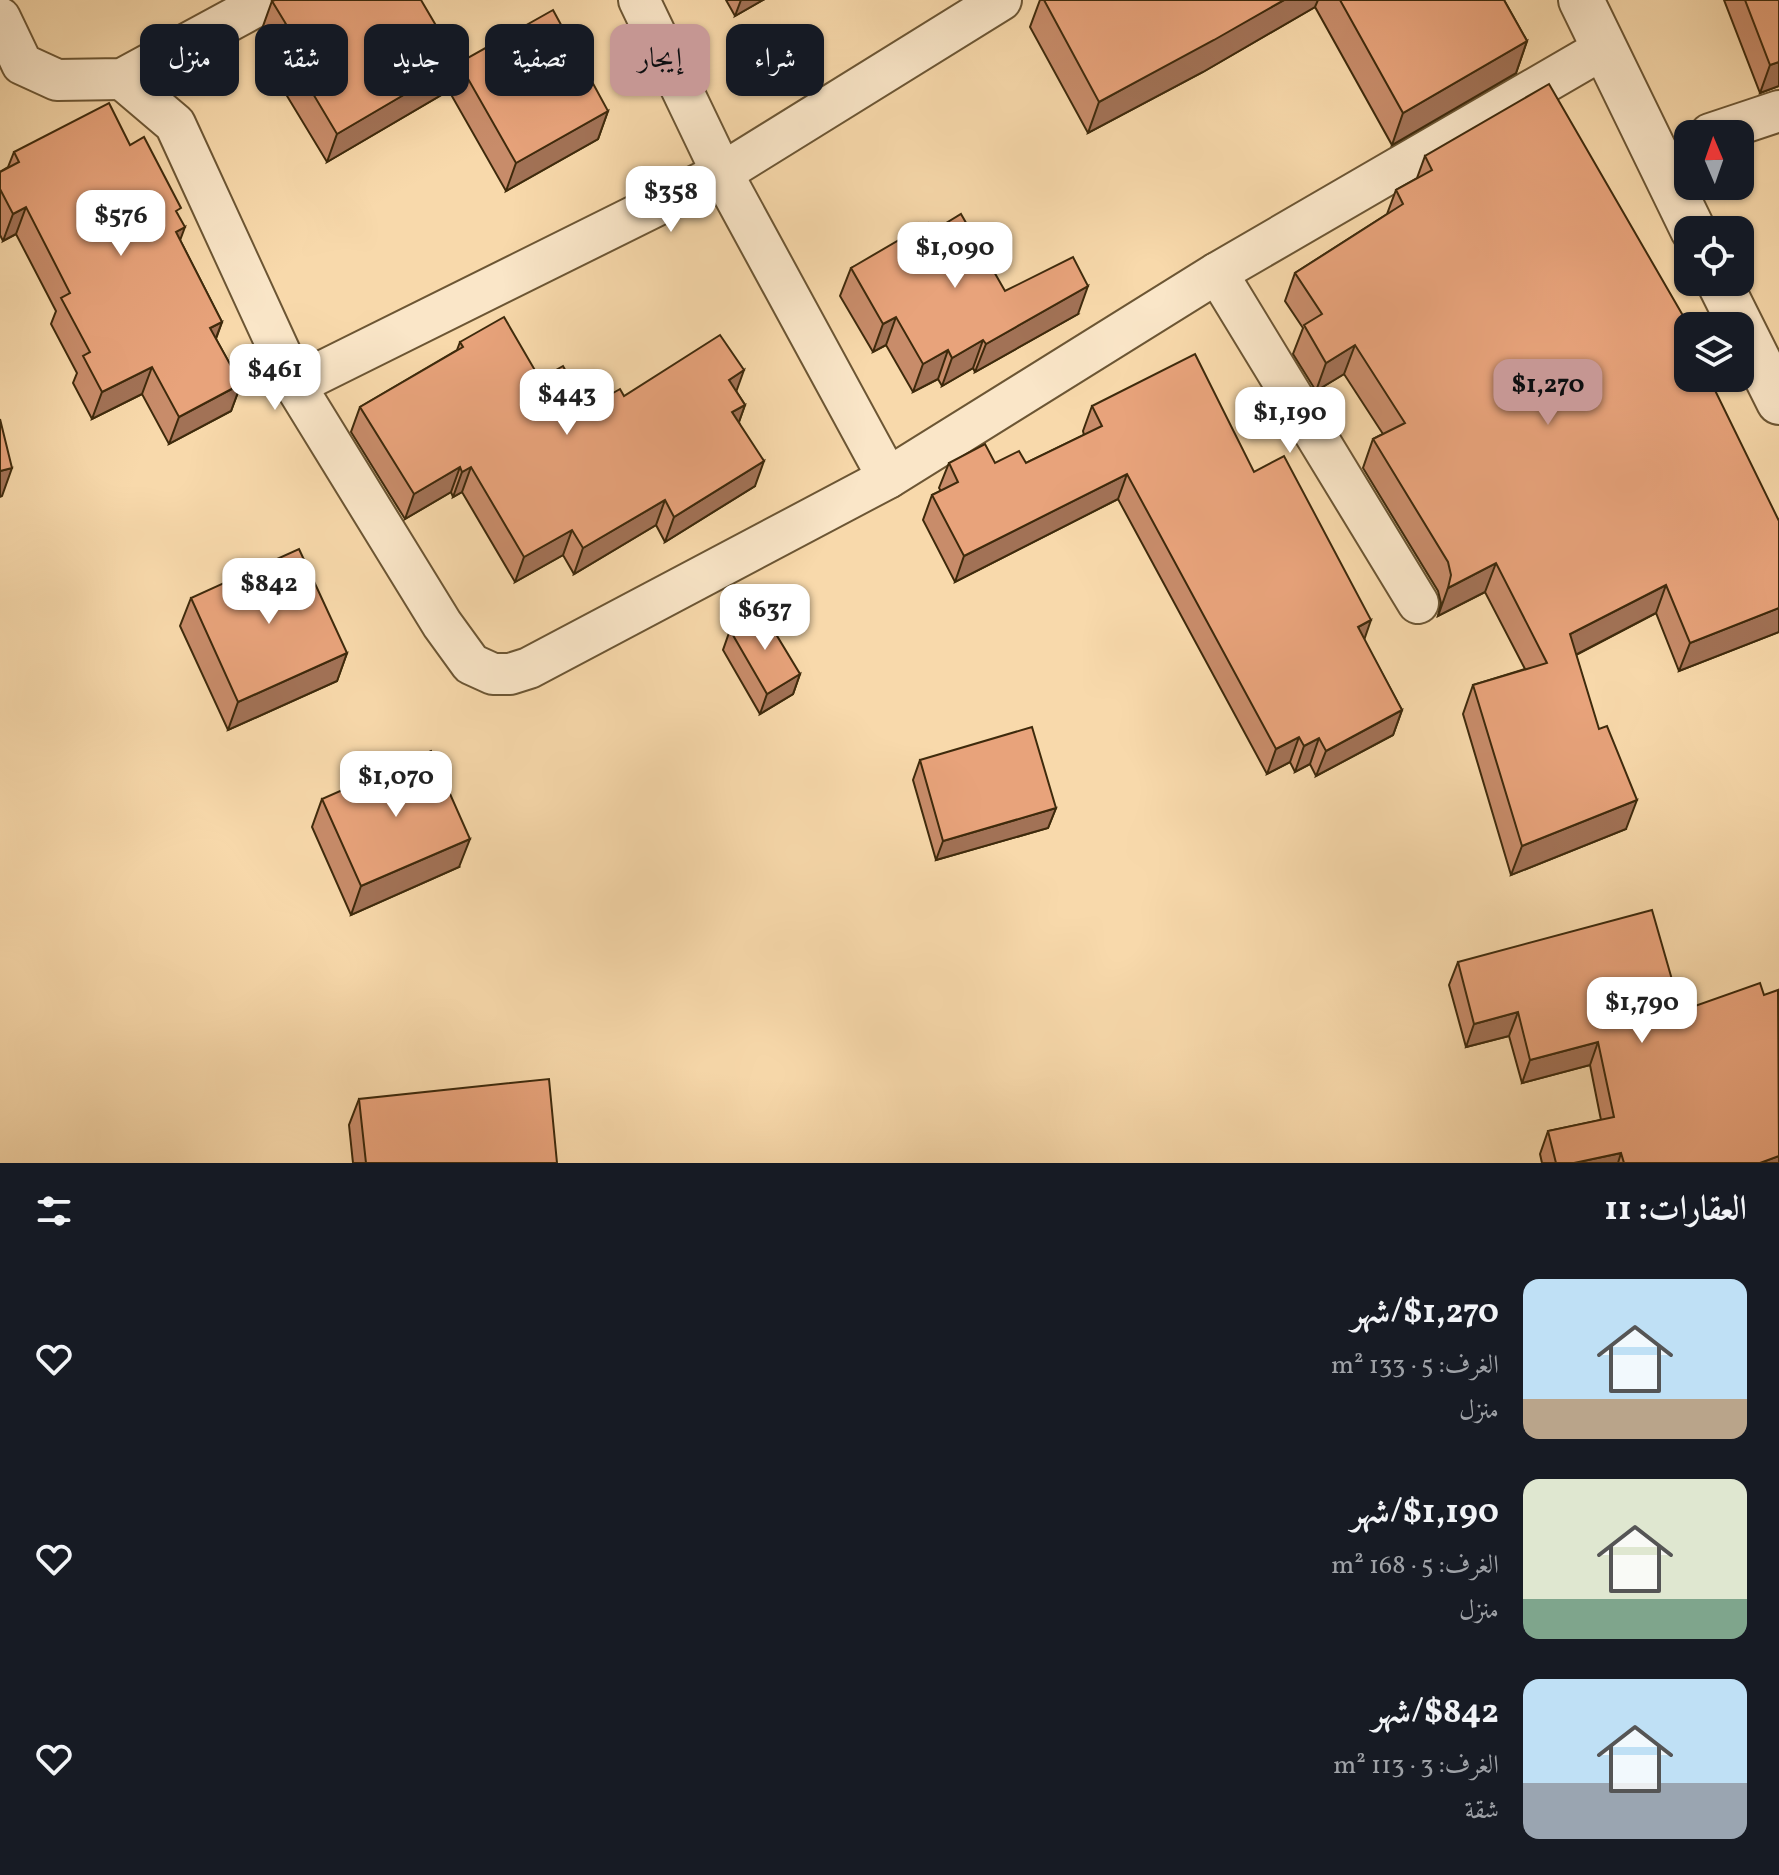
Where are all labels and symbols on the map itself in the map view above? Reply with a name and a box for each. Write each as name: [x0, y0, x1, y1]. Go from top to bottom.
north arrow: [1674, 120, 1754, 200]
pin: $358: [624, 166, 718, 234]
pin: $576: [74, 190, 168, 258]
pin: $1,090: [890, 222, 1020, 290]
pin: $461: [228, 344, 322, 412]
pin: $1,270: [1483, 359, 1613, 427]
pin: $443: [520, 369, 614, 437]
pin: $1,190: [1225, 387, 1355, 455]
pin: $842: [222, 558, 316, 626]
pin: $637: [718, 584, 812, 652]
pin: $1,070: [331, 751, 461, 819]
pin: $1,790: [1577, 977, 1707, 1045]

